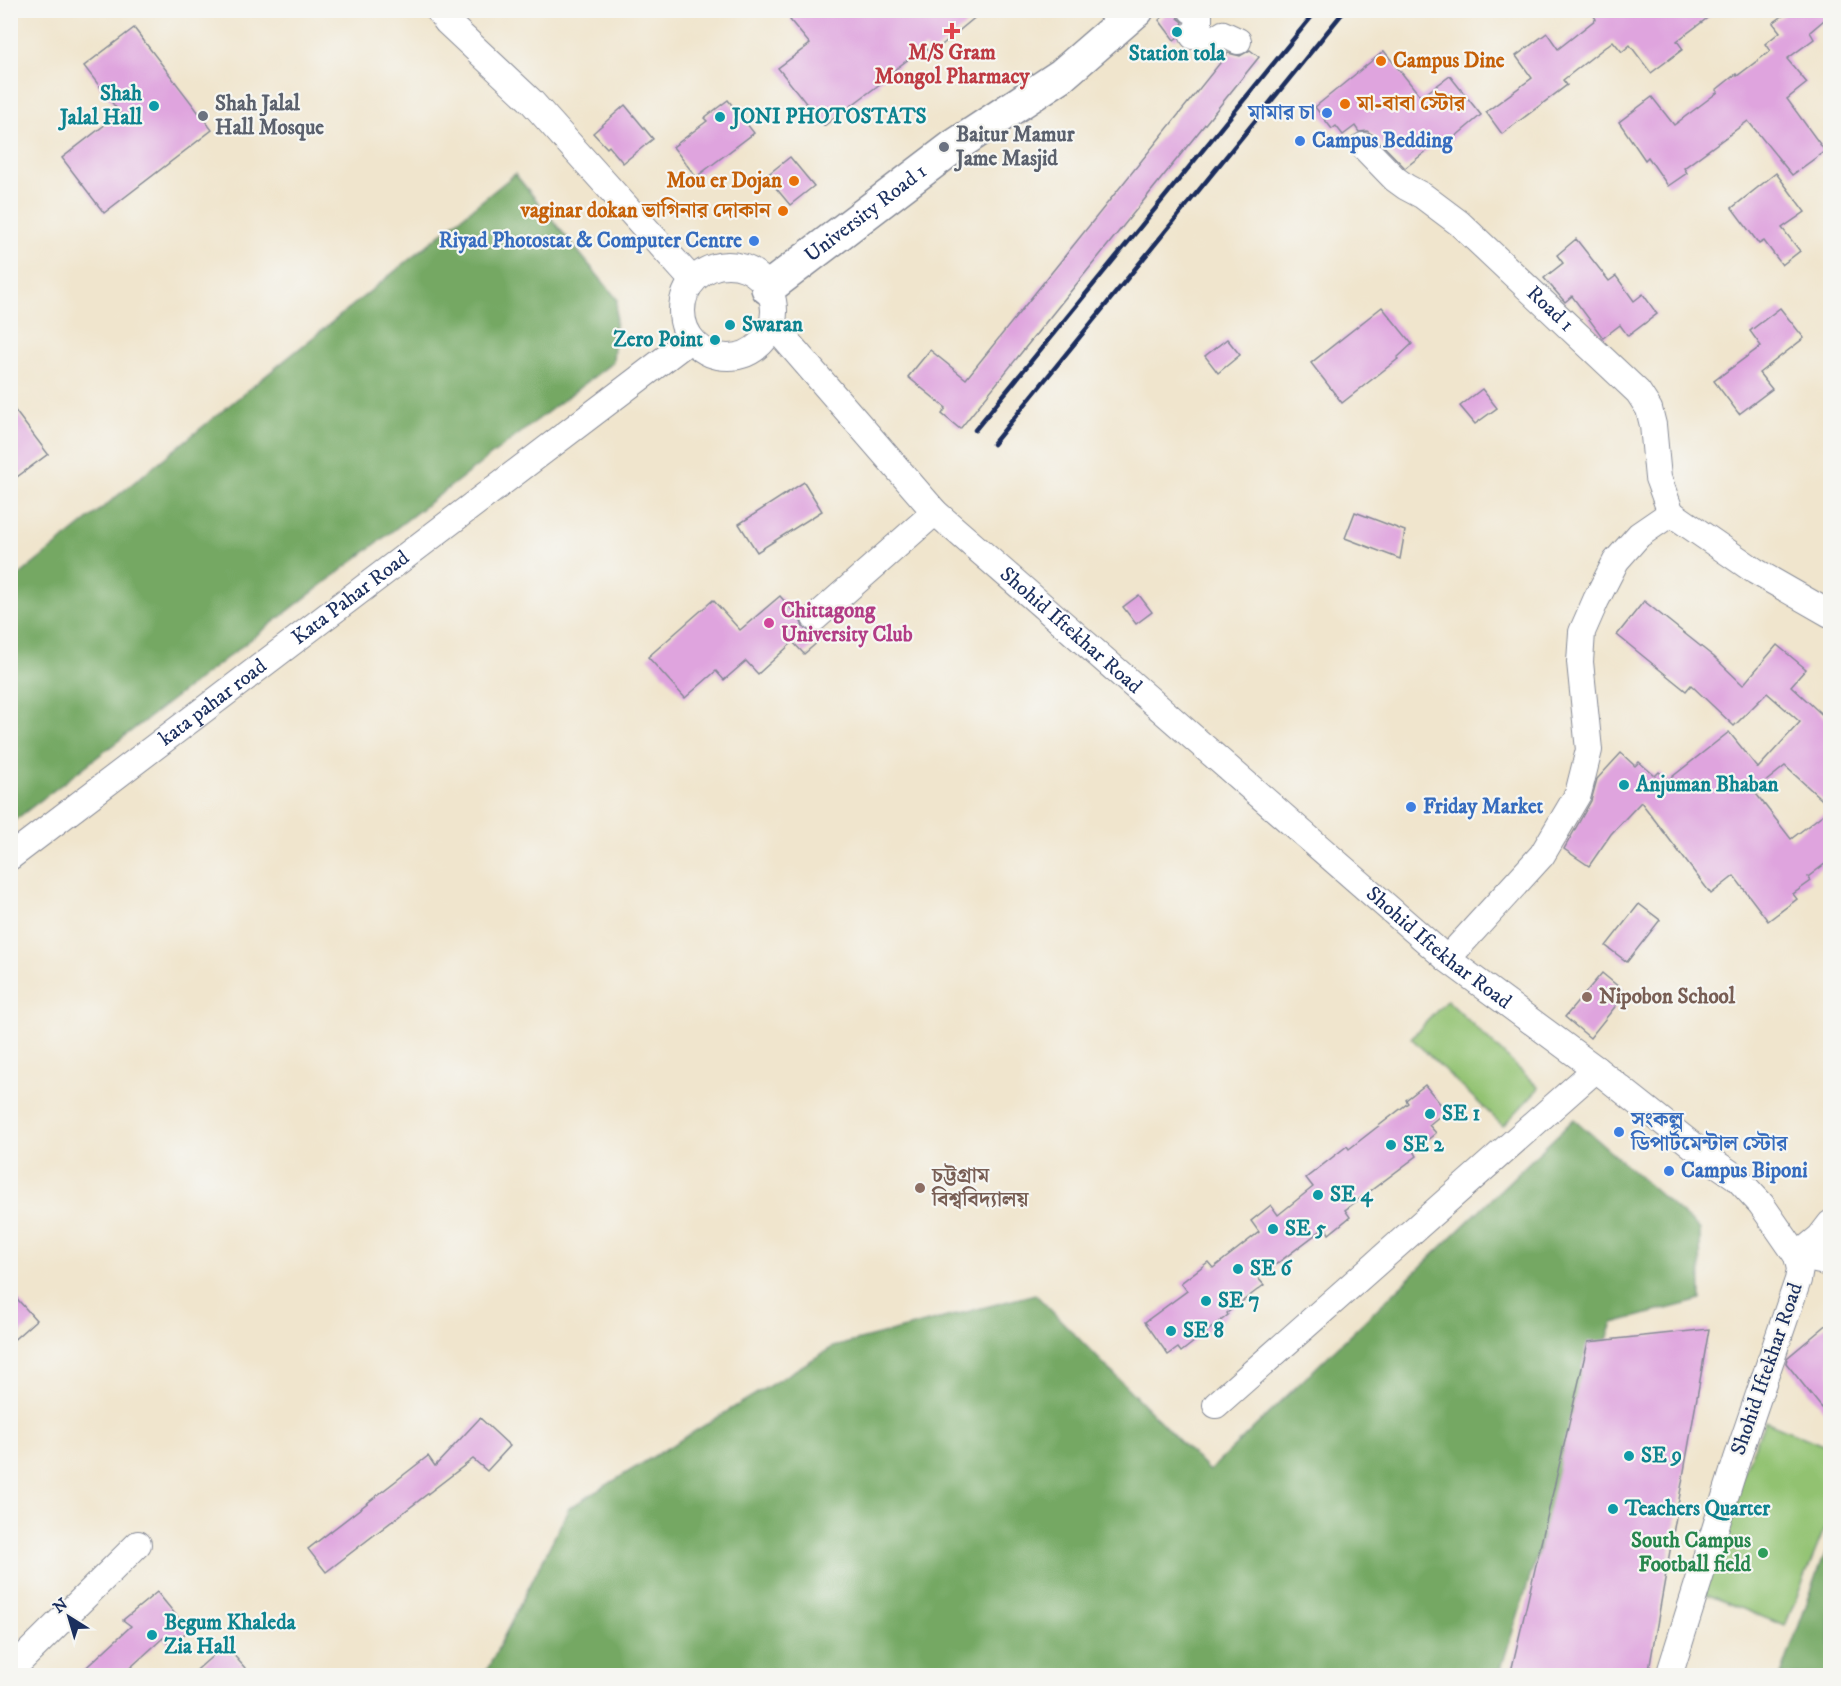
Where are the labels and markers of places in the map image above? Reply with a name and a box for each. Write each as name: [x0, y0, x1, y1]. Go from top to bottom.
marker: M/S Gram Mongol Pharmacy: [945, 24, 959, 38]
marker: Station tola: [1170, 25, 1184, 39]
place label: M/S Gram Mongol Pharmacy: [875, 40, 1030, 90]
place label: Station tola: [1129, 41, 1226, 67]
place label: Campus Dine: [1393, 48, 1505, 74]
marker: Campus Dine: [1374, 54, 1388, 68]
place label: Shah Jalal Hall: [58, 81, 143, 131]
place label: মা-বাবা স্টোর: [1356, 90, 1467, 117]
place label: Shah Jalal Hall Mosque: [215, 91, 324, 141]
marker: মা-বাবা স্টোর: [1338, 97, 1352, 111]
marker: Shah Jalal Hall: [147, 99, 161, 113]
place label: মামার চা: [1247, 100, 1315, 126]
place label: JONI PHOTOSTATS: [730, 104, 927, 130]
marker: মামার চা: [1320, 106, 1334, 120]
marker: Shah Jalal Hall Mosque: [196, 109, 210, 123]
marker: JONI PHOTOSTATS: [713, 110, 727, 124]
place label: Baitur Mamur Jame Masjid: [954, 122, 1076, 173]
place label: Campus Bedding: [1312, 128, 1453, 154]
marker: Campus Bedding: [1293, 134, 1307, 148]
marker: Baitur Mamur Jame Masjid: [937, 140, 951, 154]
place label: Mou er Dojan: [666, 168, 783, 195]
marker: Mou er Dojan: [787, 174, 801, 188]
place label: vaginar dokan ভাগিনার দোকান: [520, 197, 772, 224]
marker: vaginar dokan ভাগিনার দোকান: [776, 204, 790, 218]
place label: Riyad Photostat & Computer Centre: [439, 228, 742, 254]
marker: Riyad Photostat & Computer Centre: [747, 234, 761, 248]
place label: Swaran: [742, 312, 804, 338]
marker: Swaran: [723, 318, 737, 332]
place label: Zero Point: [613, 327, 703, 353]
marker: Zero Point: [708, 333, 722, 347]
place label: Chittagong University Club: [781, 598, 913, 648]
marker: Chittagong University Club: [762, 616, 776, 630]
place label: Anjuman Bhaban: [1635, 772, 1780, 799]
marker: Anjuman Bhaban: [1617, 778, 1631, 792]
place label: Friday Market: [1423, 794, 1544, 820]
marker: Friday Market: [1404, 800, 1418, 814]
place label: Nipobon School: [1599, 984, 1736, 1010]
marker: Nipobon School: [1580, 990, 1594, 1004]
place label: SE 1: [1442, 1101, 1480, 1127]
marker: SE 1: [1423, 1107, 1437, 1121]
place label: সংকল্প ডিপার্টমেন্টাল স্টোর: [1630, 1107, 1789, 1157]
marker: সংকল্প ডিপার্টমেন্টাল স্টোর: [1612, 1125, 1626, 1139]
place label: SE 2: [1403, 1132, 1444, 1158]
marker: SE 2: [1384, 1138, 1398, 1152]
place label: Campus Biponi: [1681, 1158, 1808, 1184]
place label: চট্টগ্রাম বিশ্ববিদ্যালয়: [931, 1162, 1029, 1213]
marker: Campus Biponi: [1662, 1164, 1676, 1178]
marker: চট্টগ্রাম বিশ্ববিদ্যালয়: [913, 1181, 927, 1195]
place label: SE 4: [1330, 1182, 1373, 1208]
marker: SE 4: [1311, 1188, 1325, 1202]
place label: SE 5: [1285, 1216, 1326, 1242]
marker: SE 5: [1266, 1222, 1280, 1236]
place label: SE 6: [1250, 1256, 1292, 1282]
marker: SE 6: [1231, 1262, 1245, 1276]
place label: SE 7: [1218, 1288, 1259, 1314]
marker: SE 7: [1199, 1294, 1213, 1308]
place label: SE 8: [1183, 1318, 1224, 1344]
marker: SE 8: [1164, 1324, 1178, 1338]
place label: SE 9: [1641, 1443, 1682, 1469]
marker: SE 9: [1622, 1449, 1636, 1463]
place label: Teachers Quarter: [1624, 1496, 1771, 1522]
marker: Teachers Quarter: [1606, 1502, 1620, 1516]
place label: South Campus Football field: [1631, 1528, 1752, 1578]
marker: South Campus Football field: [1756, 1546, 1770, 1560]
place label: Begum Khaleda Zia Hall: [164, 1610, 297, 1660]
marker: Begum Khaleda Zia Hall: [145, 1628, 159, 1642]

